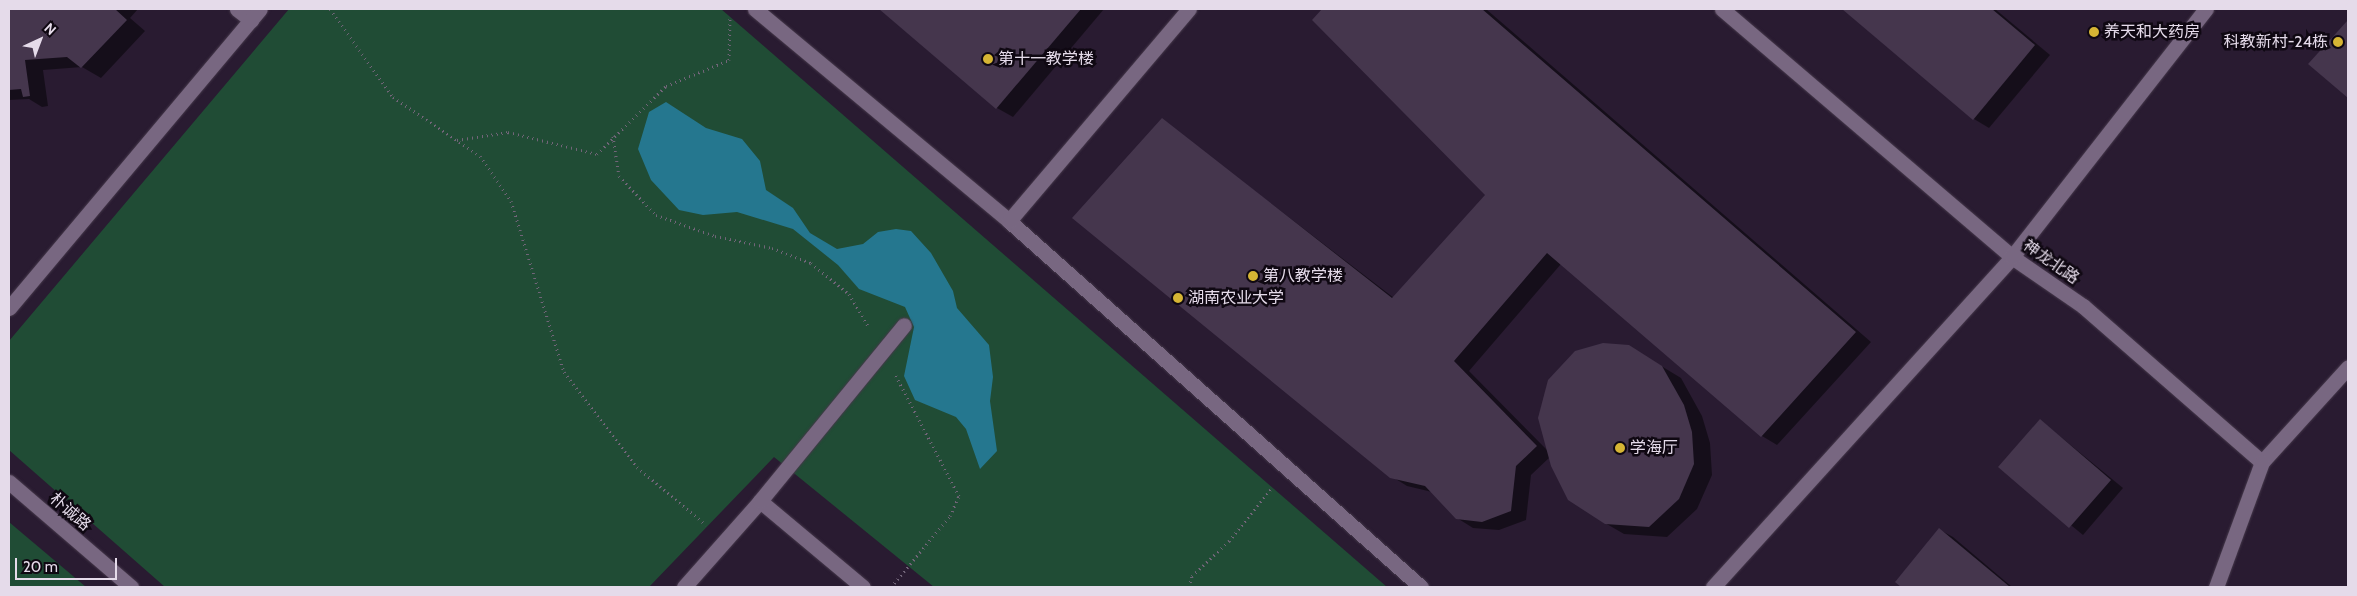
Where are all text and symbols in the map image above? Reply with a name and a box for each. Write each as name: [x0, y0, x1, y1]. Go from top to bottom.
north arrow: [15, 15, 65, 65]
text: N: [40, 19, 60, 39]
place label: 养天和大药房: [2104, 22, 2200, 42]
marker: 养天和大药房: [2088, 26, 2100, 38]
place label: 科教新村-24栋: [2224, 32, 2328, 52]
marker: 科教新村-24栋: [2332, 36, 2344, 48]
place label: 第十一教学楼: [998, 49, 1094, 69]
marker: 第十一教学楼: [982, 53, 994, 65]
street label: 神龙北路: [2019, 236, 2083, 288]
place label: 第八教学楼: [1263, 266, 1343, 286]
marker: 第八教学楼: [1247, 270, 1259, 282]
place label: 湖南农业大学: [1188, 288, 1284, 308]
marker: 湖南农业大学: [1172, 292, 1184, 304]
place label: 学海厅: [1630, 438, 1678, 458]
marker: 学海厅: [1614, 442, 1626, 454]
street label: 朴诚路: [46, 489, 94, 535]
scale bar: [18, 548, 120, 580]
text: 20 m: [23, 558, 58, 576]

